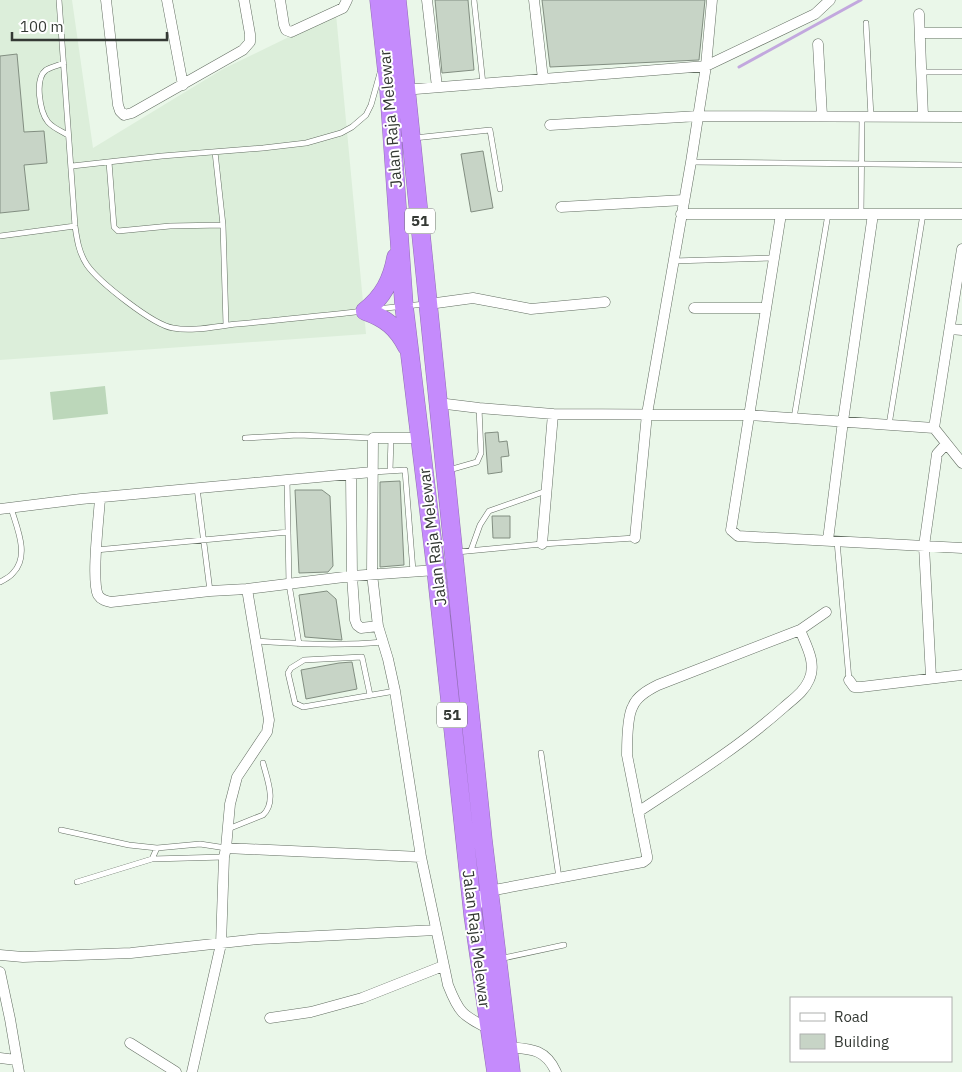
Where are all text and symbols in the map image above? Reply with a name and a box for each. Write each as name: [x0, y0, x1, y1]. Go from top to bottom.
scale bar: [12, 10, 168, 42]
text: 100 m: [20, 17, 64, 36]
street label: Jalan Raja Melewar: [374, 49, 406, 189]
road number: 51: [405, 208, 435, 234]
street label: Jalan Raja Melewar: [414, 467, 450, 607]
road number: 51: [437, 702, 467, 728]
street label: Jalan Raja Melewar: [459, 869, 495, 1009]
legend: [790, 997, 952, 1062]
text: Road: [834, 1007, 869, 1026]
text: Building: [834, 1032, 889, 1051]

